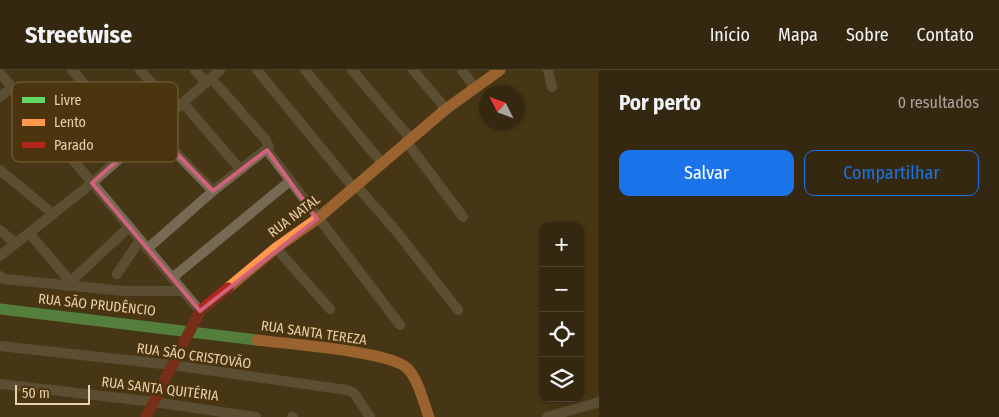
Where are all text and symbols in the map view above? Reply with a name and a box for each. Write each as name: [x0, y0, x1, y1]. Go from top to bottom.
text: Streetwise: [25, 21, 132, 49]
text: Início: [710, 24, 750, 46]
text: Mapa: [778, 24, 818, 46]
text: Sobre: [846, 24, 889, 46]
text: Contato: [917, 24, 974, 46]
legend: [12, 82, 178, 162]
north arrow: [479, 85, 524, 130]
text: Por perto: [619, 90, 701, 116]
text: Livre: [54, 92, 81, 109]
text: 0 resultados: [898, 93, 979, 112]
text: Lento: [54, 114, 86, 131]
text: Parado: [54, 137, 94, 154]
button: Salvar: [619, 150, 794, 196]
button: Compartilhar: [804, 150, 979, 196]
street label: RUA NATAL: [265, 191, 323, 241]
map controls: [539, 222, 584, 402]
button: +: [539, 222, 584, 267]
button: −: [539, 267, 584, 312]
street label: RUA SÃO PRUDÊNCIO: [37, 289, 157, 320]
button: locate: [539, 312, 584, 357]
street label: RUA SANTA TEREZA: [260, 317, 369, 349]
street label: RUA SÃO CRISTOVÃO: [136, 340, 252, 372]
button: layers: [539, 357, 584, 402]
street label: RUA SANTA QUITÉRIA: [100, 372, 220, 405]
scale bar: [15, 382, 90, 405]
text: 50 m: [22, 385, 50, 402]

